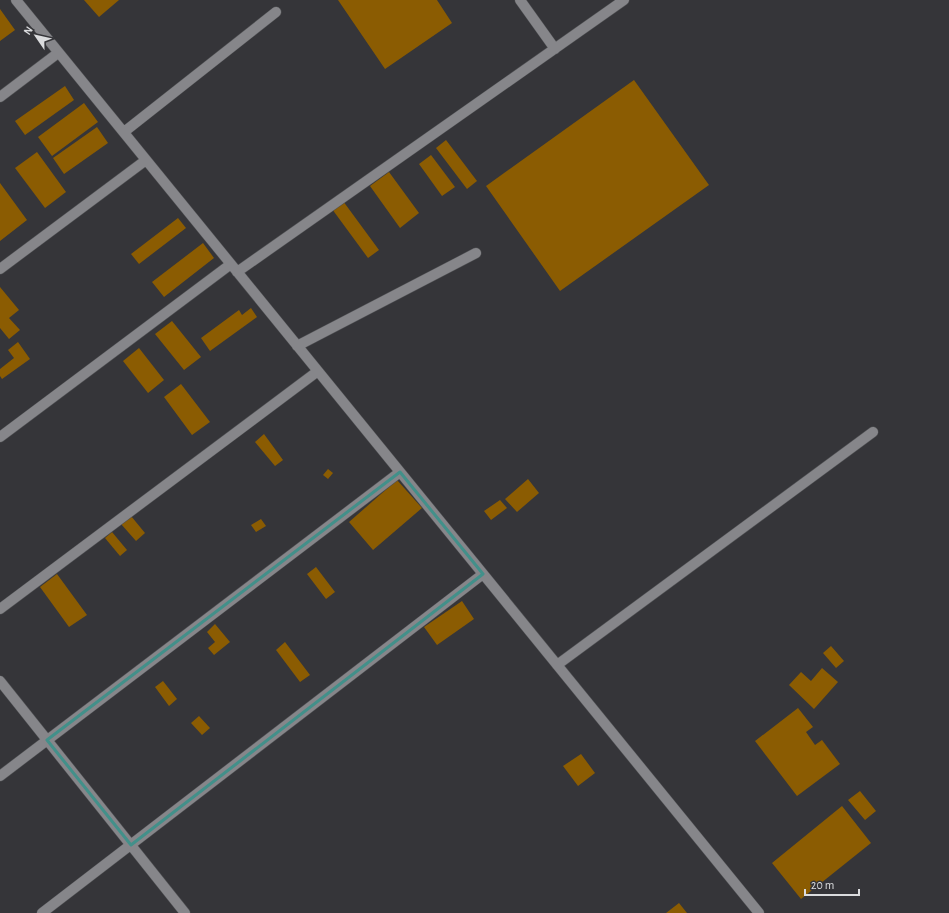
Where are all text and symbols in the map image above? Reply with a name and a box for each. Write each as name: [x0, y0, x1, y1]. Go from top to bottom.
north arrow: [16, 16, 56, 56]
text: N: [21, 24, 35, 37]
scale bar: [805, 871, 859, 897]
text: 20 m: [811, 879, 834, 891]

